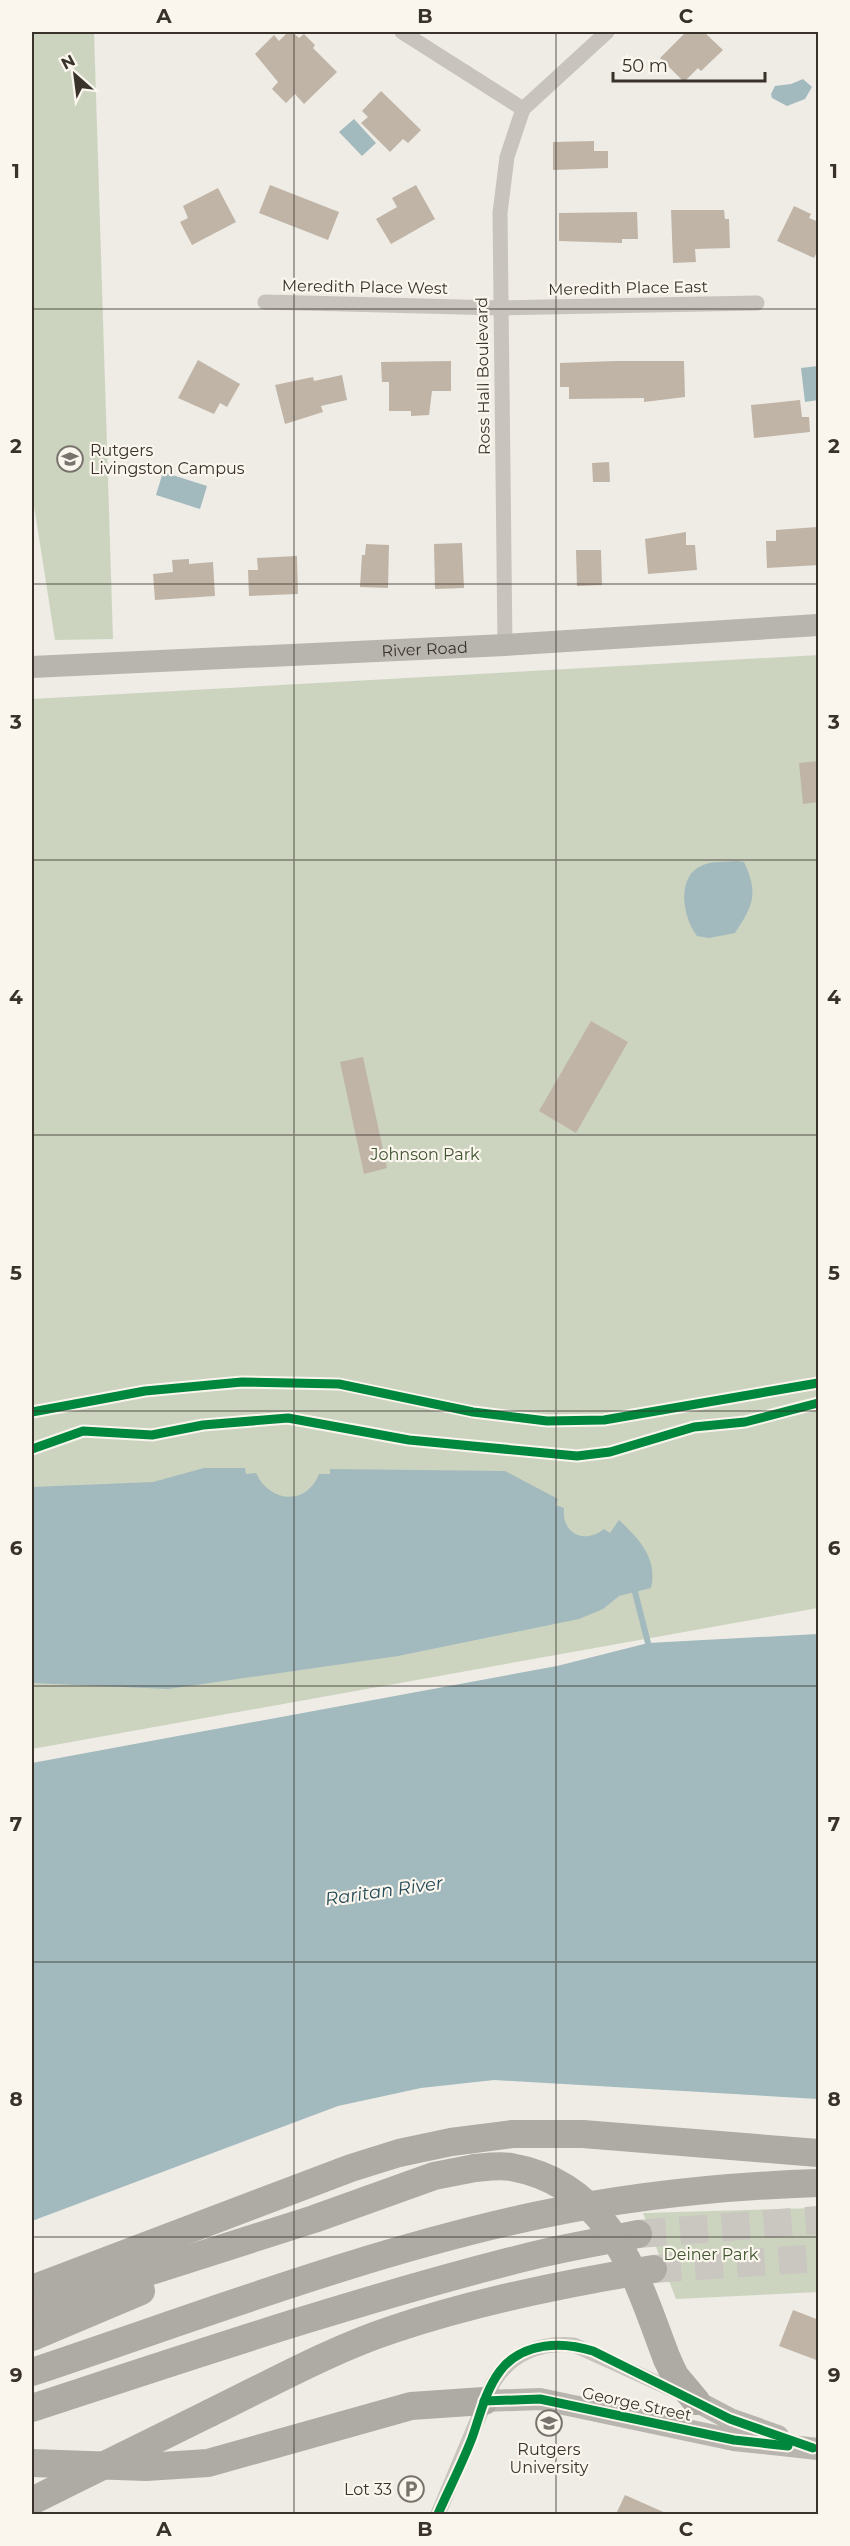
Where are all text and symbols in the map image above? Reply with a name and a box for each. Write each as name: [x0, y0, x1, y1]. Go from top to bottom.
text: A: [155, 4, 172, 28]
text: B: [417, 4, 433, 28]
text: C: [679, 4, 694, 28]
north arrow: [45, 45, 105, 105]
scale bar: [613, 45, 764, 83]
text: N: [58, 51, 78, 74]
text: 50 m: [622, 55, 668, 77]
text: 1: [12, 159, 20, 183]
text: 1: [830, 159, 838, 183]
street label: Meredith Place West: [282, 276, 449, 298]
street label: Meredith Place East: [548, 277, 708, 299]
street label: Ross Hall Boulevard: [472, 297, 494, 455]
text: 2: [10, 434, 22, 458]
text: 2: [828, 434, 840, 458]
place label: Rutgers Livingston Campus: [90, 441, 245, 478]
school or university icon: Rutgers Livingston Campus: [55, 444, 85, 474]
street label: River Road: [381, 637, 468, 660]
text: 3: [9, 710, 22, 734]
text: 3: [827, 710, 840, 734]
text: 4: [9, 985, 23, 1009]
text: 4: [827, 985, 841, 1009]
park label: Johnson Park: [369, 1145, 480, 1164]
text: 5: [10, 1261, 22, 1285]
text: 5: [828, 1261, 840, 1285]
text: 6: [10, 1536, 23, 1560]
text: 6: [828, 1536, 841, 1560]
text: 7: [10, 1812, 22, 1836]
text: 7: [828, 1812, 840, 1836]
water label: Raritan River: [324, 1872, 445, 1910]
text: 8: [9, 2087, 23, 2111]
text: 8: [827, 2087, 841, 2111]
park label: Deiner Park: [664, 2245, 759, 2264]
text: 9: [10, 2363, 22, 2387]
text: 9: [828, 2363, 840, 2387]
street label: George Street: [581, 2383, 694, 2425]
school or university icon: Rutgers University: [534, 2408, 564, 2438]
place label: Rutgers University: [510, 2440, 589, 2477]
parking icon: Lot 33: [396, 2474, 426, 2504]
place label: Lot 33: [344, 2480, 392, 2499]
text: A: [155, 2517, 172, 2541]
text: B: [417, 2517, 433, 2541]
text: C: [679, 2517, 694, 2541]

